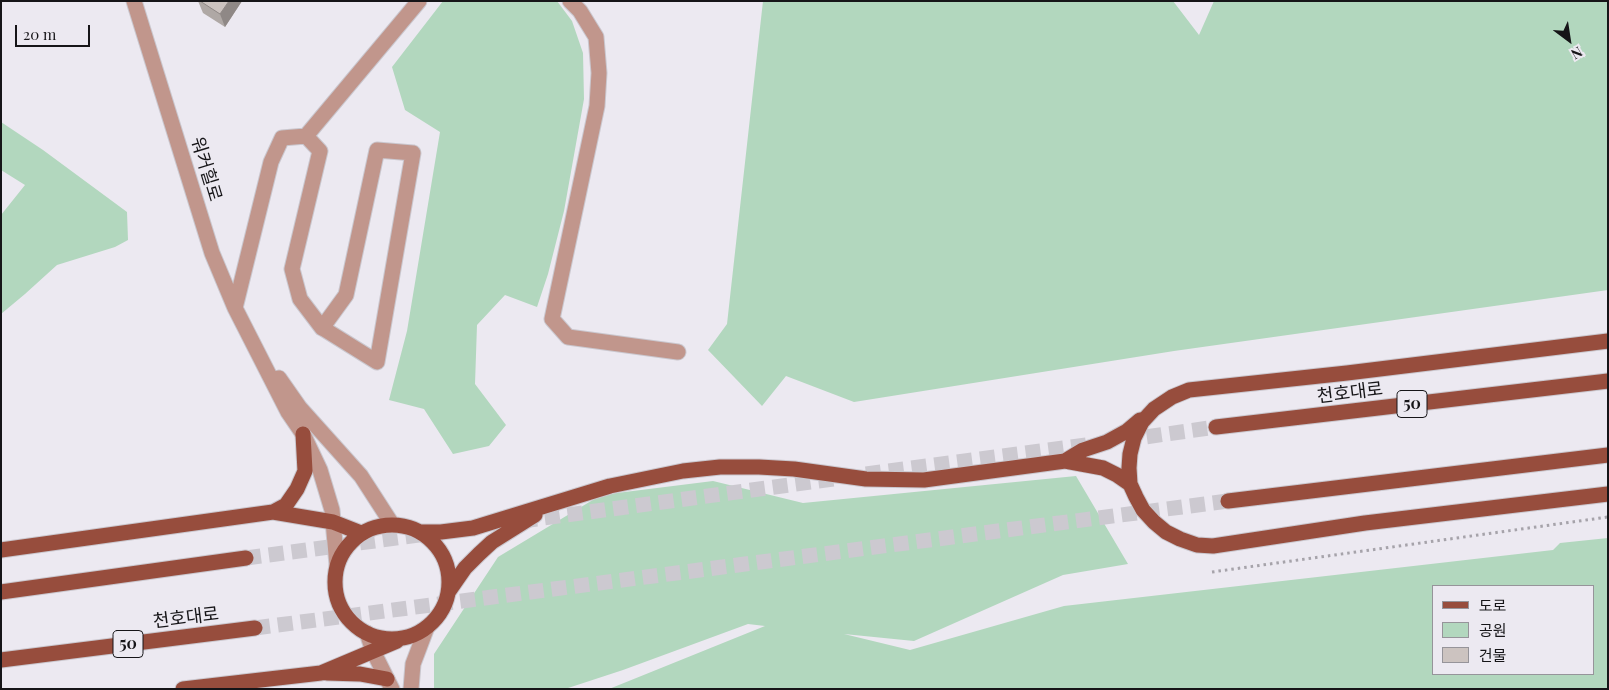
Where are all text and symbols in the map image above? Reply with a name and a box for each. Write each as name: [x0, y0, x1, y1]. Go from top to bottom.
scale bar: [18, 15, 92, 47]
north arrow: [1544, 15, 1594, 65]
text: 20 m: [23, 24, 56, 44]
text: N: [1568, 43, 1586, 64]
street label: 워커힐로: [186, 134, 226, 204]
street label: 천호대로: [1316, 378, 1384, 408]
road number: 50: [1397, 390, 1427, 418]
legend: [1432, 585, 1594, 675]
text: 도로: [1479, 595, 1507, 615]
street label: 천호대로: [152, 603, 220, 633]
text: 공원: [1479, 620, 1507, 640]
road number: 50: [113, 630, 143, 658]
text: 건물: [1479, 645, 1507, 665]

